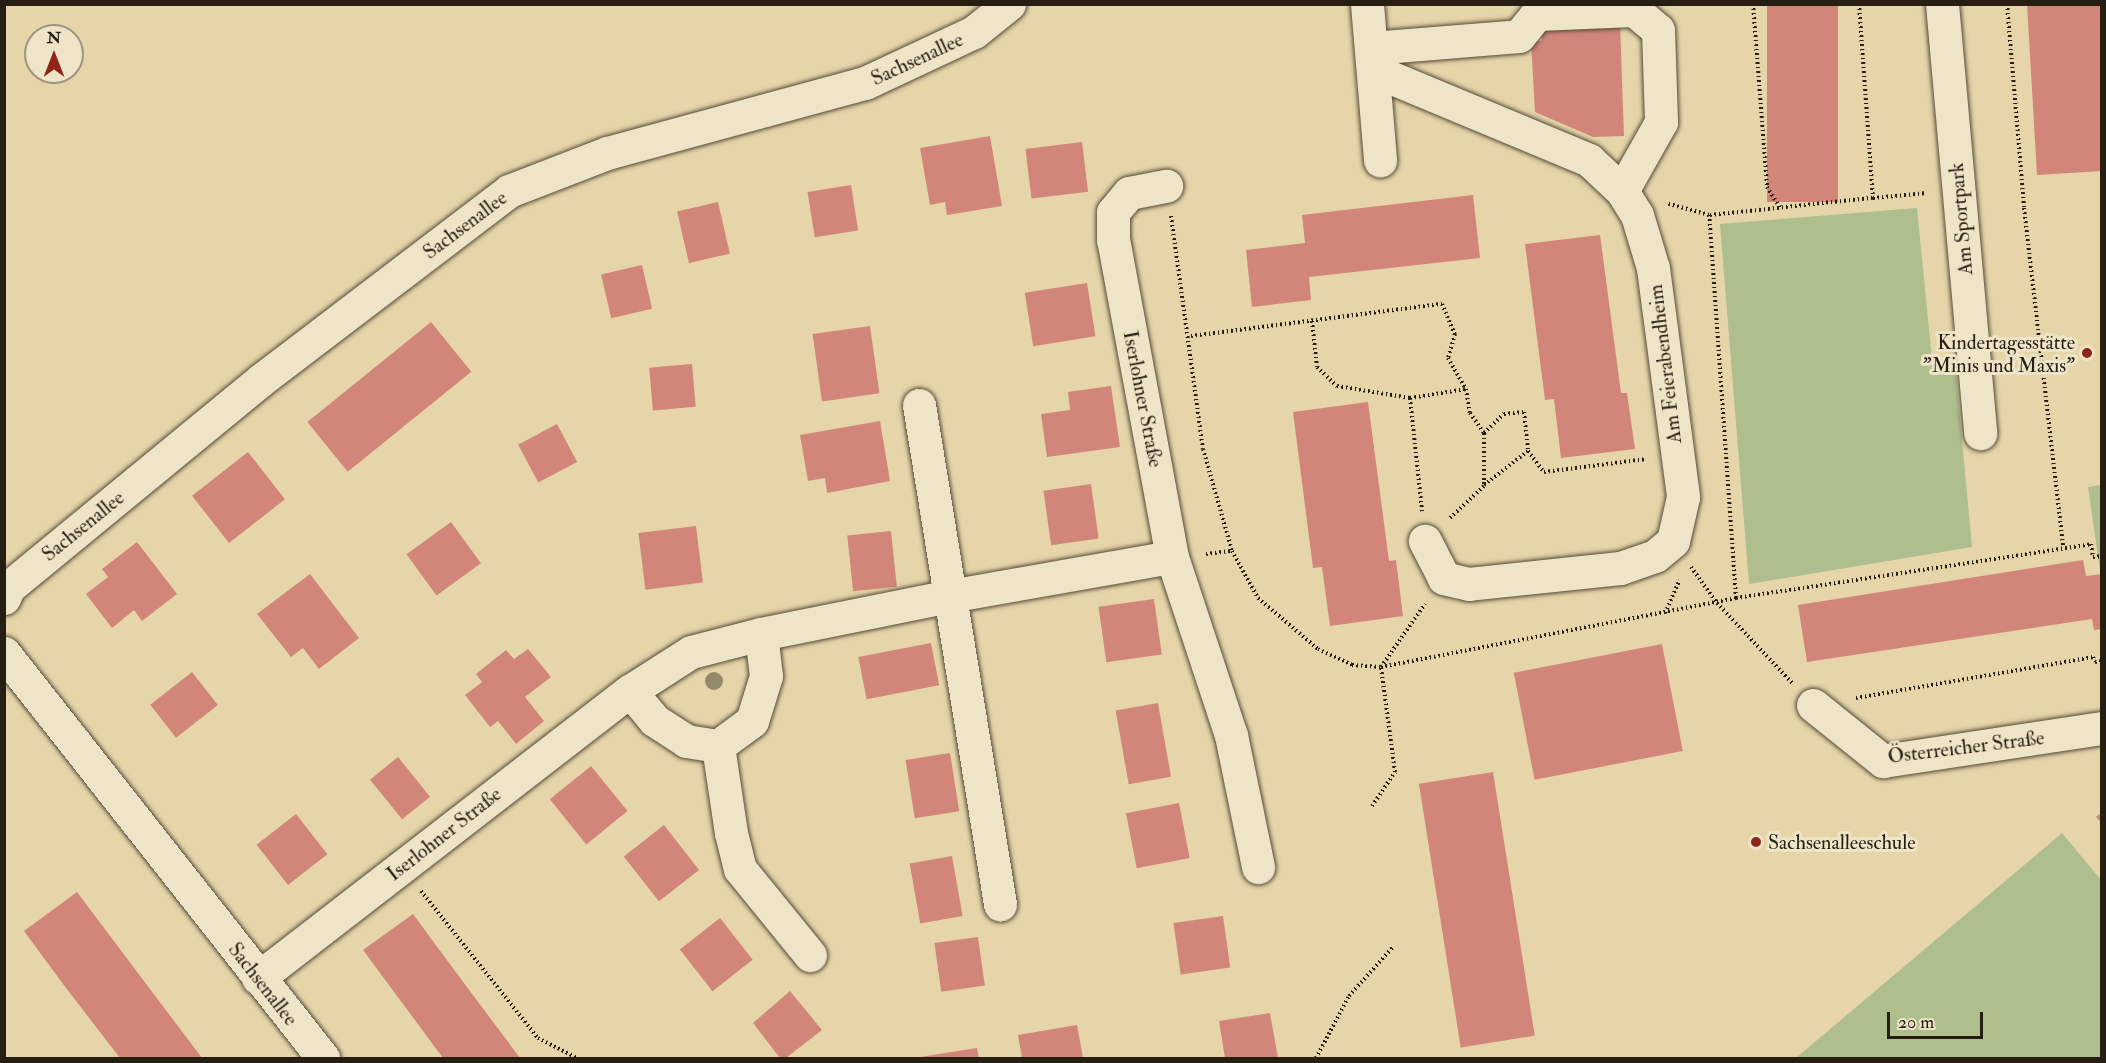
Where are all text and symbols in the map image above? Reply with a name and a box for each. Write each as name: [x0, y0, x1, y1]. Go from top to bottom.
north arrow: [24, 24, 84, 84]
street label: Sachsenallee: [867, 27, 967, 91]
text: N: [47, 28, 61, 48]
street label: Am Sportpark: [1944, 162, 1978, 276]
street label: Sachsenallee: [418, 186, 512, 264]
street label: Am Feierabendheim: [1643, 283, 1687, 445]
street label: Iserlohner Straße: [1118, 329, 1168, 469]
place label: Kindertagesstätte "Minis und Maxis": [1923, 330, 2075, 377]
marker: Kindertagesstätte "Minis und Maxis": [2080, 346, 2094, 360]
street label: Sachsenallee: [37, 486, 129, 566]
street label: Österreicher Straße: [1886, 725, 2046, 769]
street label: Iserlohner Straße: [382, 782, 506, 886]
place label: Sachsenalleeschule: [1768, 830, 1916, 854]
marker: Sachsenalleeschule: [1749, 835, 1763, 849]
street label: Sachsenallee: [223, 938, 303, 1030]
scale bar: [1890, 1000, 1986, 1038]
text: 20 m: [1898, 1011, 1934, 1034]

